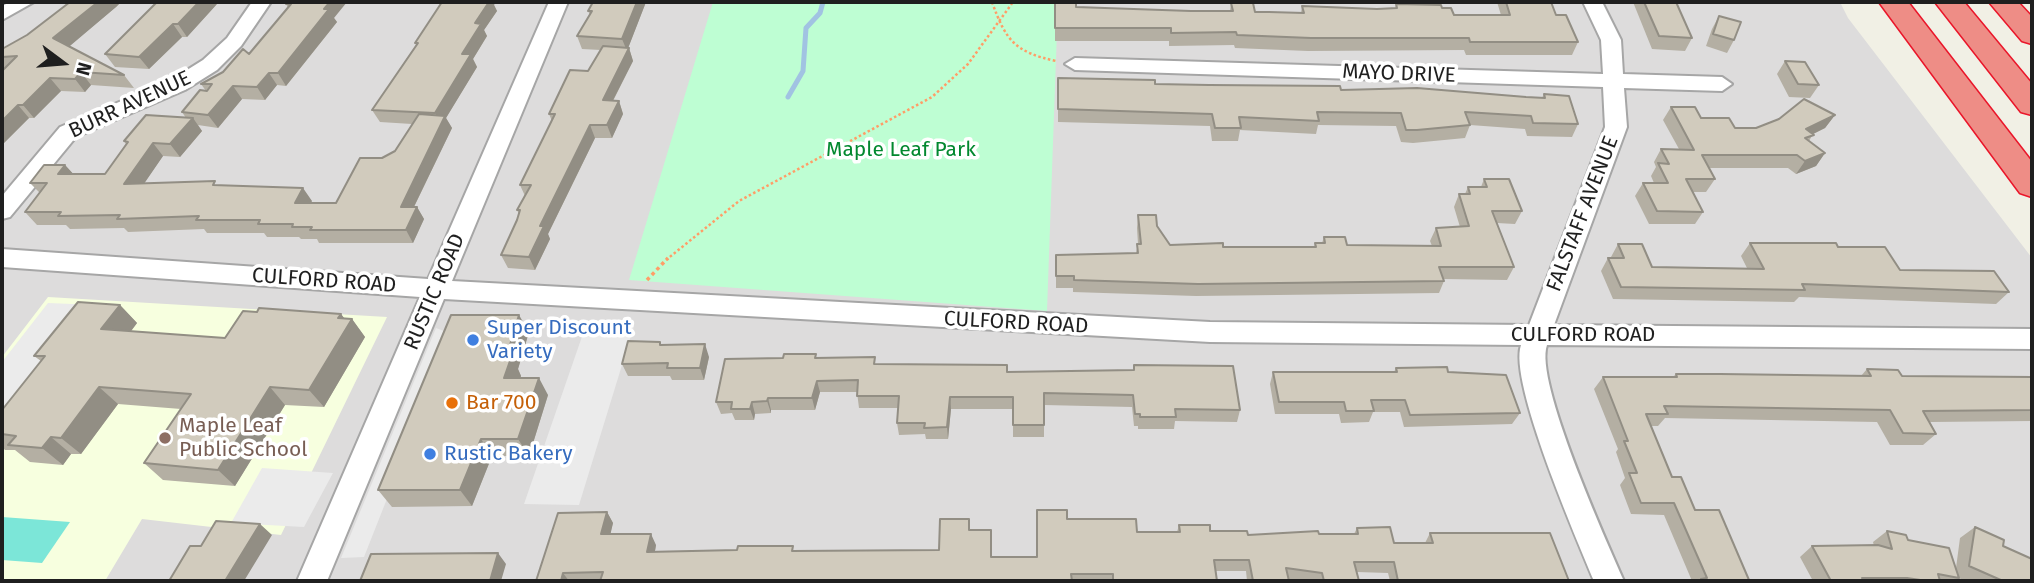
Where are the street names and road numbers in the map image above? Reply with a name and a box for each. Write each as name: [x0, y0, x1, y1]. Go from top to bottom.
street label: MAYO DRIVE: [1342, 59, 1456, 89]
street label: BURR AVENUE: [65, 66, 195, 144]
street label: FALSTAFF AVENUE: [1542, 133, 1624, 295]
street label: RUSTIC ROAD: [399, 230, 471, 354]
street label: CULFORD ROAD: [251, 263, 397, 299]
street label: CULFORD ROAD: [943, 307, 1089, 339]
street label: CULFORD ROAD: [1511, 322, 1655, 348]

